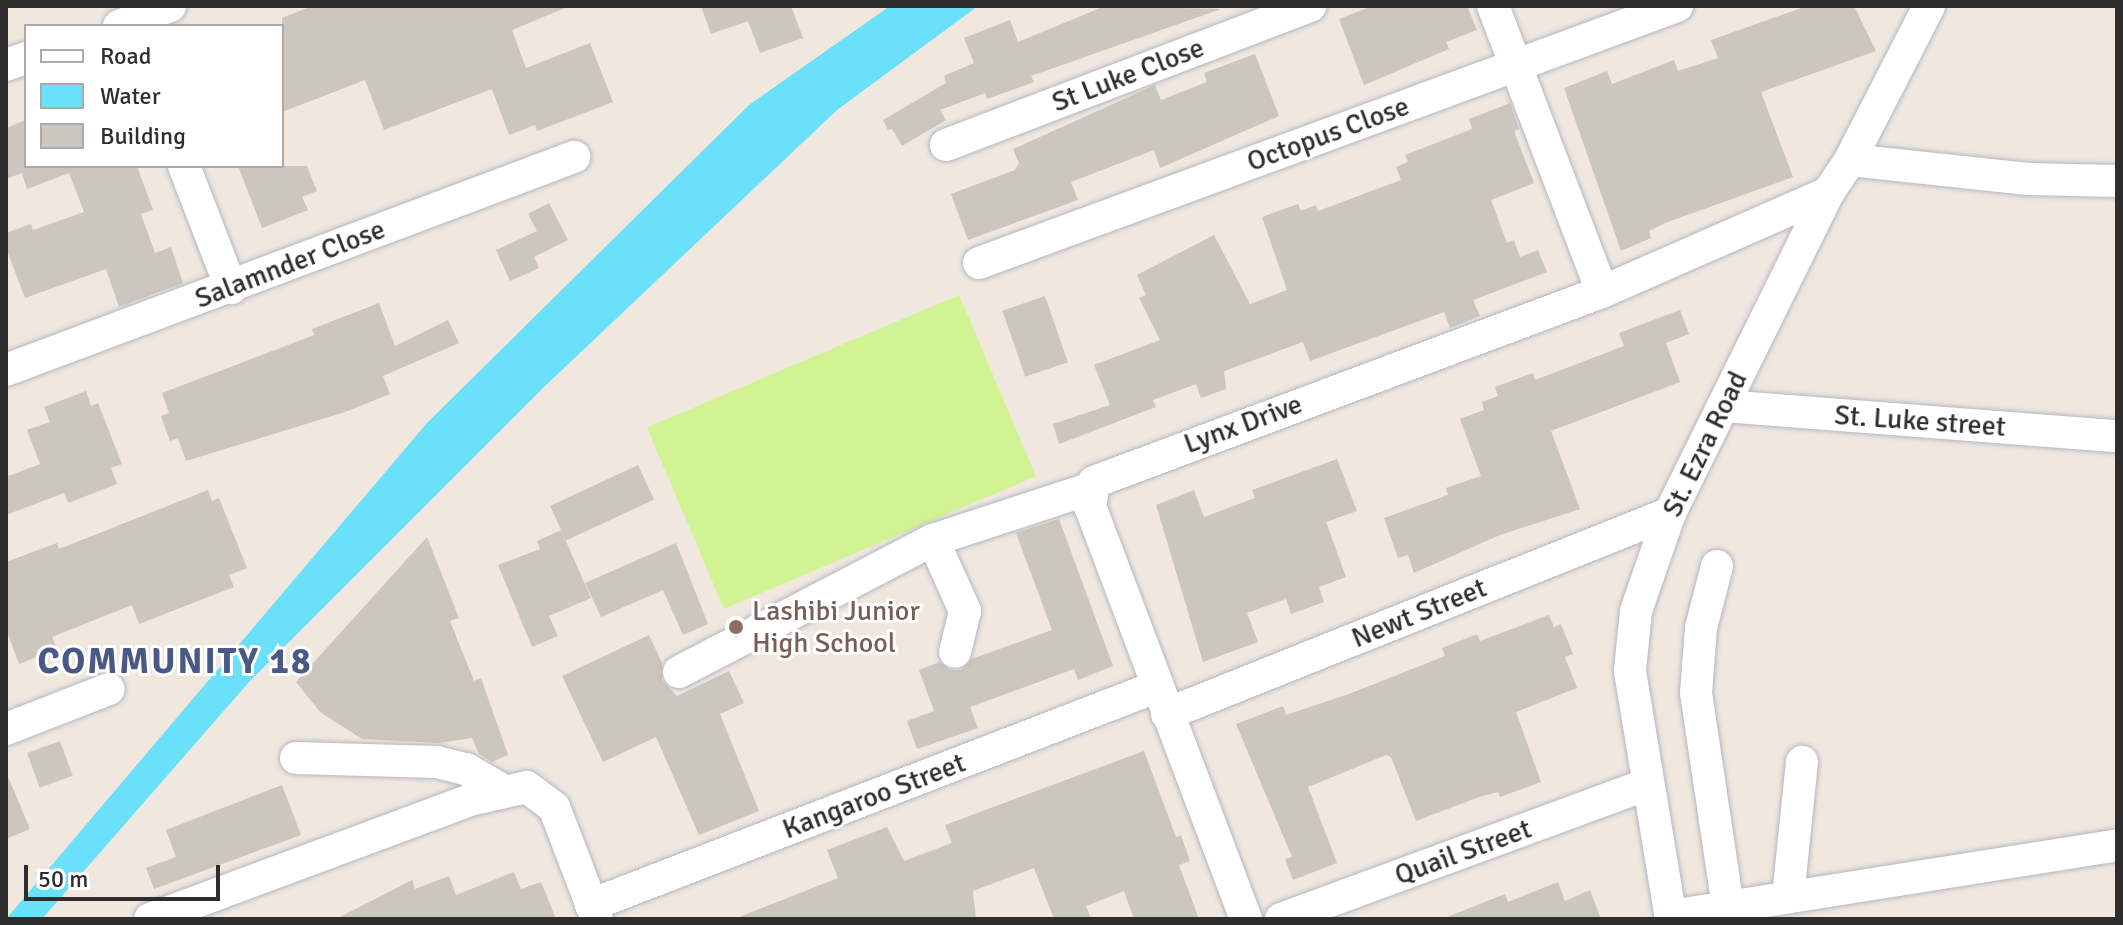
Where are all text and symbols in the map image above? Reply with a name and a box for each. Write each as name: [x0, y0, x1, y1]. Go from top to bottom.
legend: [24, 24, 284, 168]
street label: St Luke Close: [1047, 31, 1209, 119]
text: Road: [100, 41, 151, 71]
text: Water: [100, 81, 160, 111]
street label: Octopus Close: [1242, 89, 1414, 179]
text: Building: [100, 121, 186, 151]
street label: Salamnder Close: [190, 212, 390, 316]
street label: St. Ezra Road: [1655, 366, 1755, 522]
street label: Lynx Drive: [1179, 387, 1307, 461]
street label: St. Luke street: [1833, 398, 2007, 444]
street label: Newt Street: [1347, 571, 1491, 655]
place label: Lashibi Junior High School: [752, 594, 920, 660]
marker: Lashibi Junior High School: [727, 618, 745, 636]
district label: COMMUNITY 18: [37, 640, 313, 684]
street label: Kangaroo Street: [778, 746, 970, 846]
street label: Quail Street: [1390, 812, 1536, 892]
scale bar: [28, 849, 224, 899]
text: 50 m: [38, 864, 88, 894]

